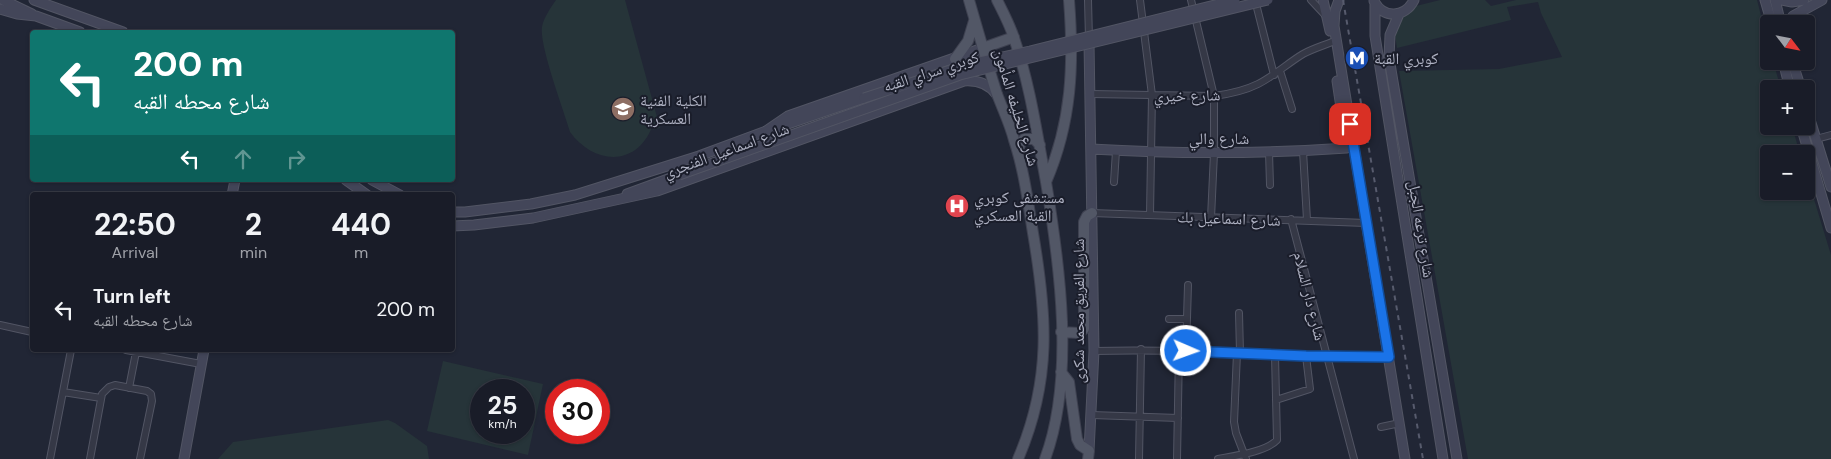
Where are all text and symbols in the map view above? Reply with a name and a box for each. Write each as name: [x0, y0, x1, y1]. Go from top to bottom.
north arrow: [1760, 15, 1815, 70]
map controls: [1760, 15, 1815, 200]
text: 200 m: [133, 41, 244, 87]
metro station icon: كوبري القبة: [1344, 45, 1370, 71]
street label: كوبري سراي القبه: [881, 46, 983, 99]
street label: شارع الخليفه المأمون: [989, 46, 1044, 169]
place label: كوبري القبة: [1374, 48, 1439, 71]
icon: left: [50, 50, 115, 115]
button: +: [1760, 80, 1815, 135]
street label: شارع خيري: [1153, 84, 1221, 109]
text: شارع محطه القبه: [133, 87, 270, 116]
place label: الكلية الفنية العسكرية: [640, 90, 707, 129]
school or university icon: الكلية الفنية العسكرية: [610, 96, 636, 122]
pin: [1329, 103, 1371, 145]
icon: arrive: [1336, 110, 1364, 138]
street label: شارع اسماعيل الفنجري: [660, 118, 793, 185]
street label: شارع والي: [1189, 128, 1249, 151]
icon: left: [176, 145, 204, 173]
icon: ahead: [229, 145, 257, 173]
icon: right: [282, 145, 310, 173]
button: −: [1760, 145, 1815, 200]
street label: شارع ترعه الجبل: [1403, 179, 1440, 279]
place label: مستشفى كوبري القبة العسكري: [974, 187, 1065, 228]
hospital icon: مستشفى كوبري القبة العسكري: [944, 193, 970, 219]
text: 22:50: [94, 205, 176, 244]
text: 2: [245, 205, 262, 244]
text: 440: [331, 205, 391, 244]
street label: شارع اسماعيل بك: [1177, 206, 1281, 231]
street label: شارع الفريق محمد شكرى: [1068, 238, 1089, 384]
text: Arrival: [112, 242, 158, 263]
text: min: [240, 242, 267, 263]
text: m: [354, 242, 368, 263]
street label: شارع دار السلام: [1288, 249, 1331, 343]
text: Turn left: [93, 284, 171, 309]
icon: left: [50, 296, 78, 324]
text: 200 m: [376, 297, 435, 322]
text: شارع محطه القبه: [93, 310, 192, 331]
position arrow: [1159, 324, 1211, 376]
speed limit sign: 30: [545, 379, 610, 444]
text: 25: [488, 389, 517, 422]
text: km/h: [488, 416, 517, 432]

